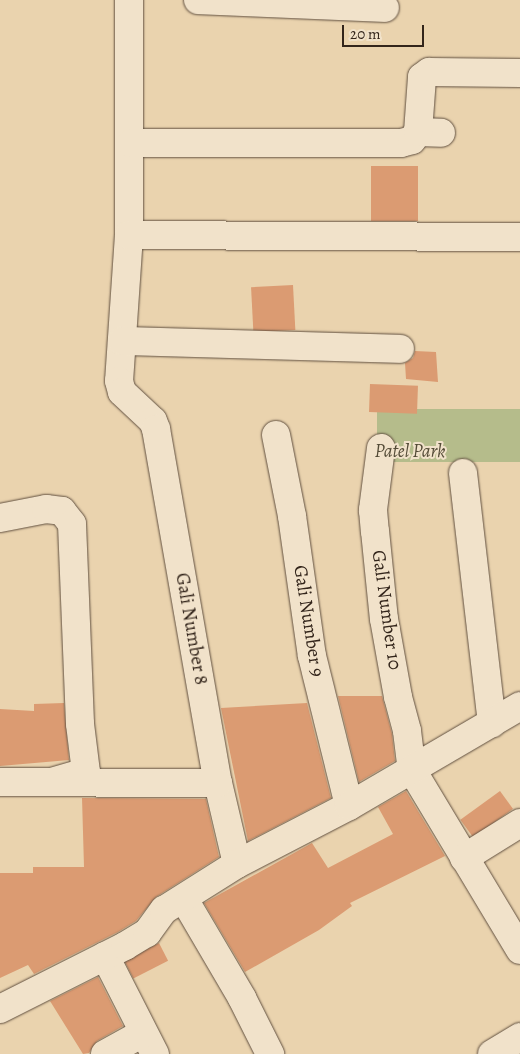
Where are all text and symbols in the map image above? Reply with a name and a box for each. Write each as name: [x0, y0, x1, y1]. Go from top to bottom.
scale bar: [345, 15, 428, 47]
text: 20 m: [350, 24, 381, 44]
park label: Patel Park: [375, 441, 445, 463]
street label: Gali Number 10: [366, 549, 406, 671]
street label: Gali Number 9: [288, 564, 328, 678]
street label: Gali Number 8: [170, 571, 212, 687]

